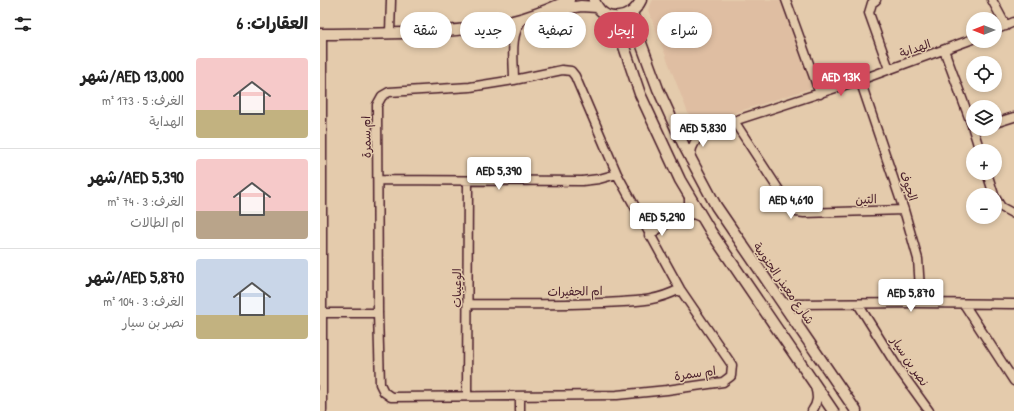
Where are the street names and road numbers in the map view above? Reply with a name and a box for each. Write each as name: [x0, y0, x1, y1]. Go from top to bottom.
street label: الهداية: [897, 35, 933, 61]
street label: ام سمرة: [357, 116, 376, 158]
street label: الجوف: [896, 169, 922, 203]
street label: التين: [855, 190, 877, 208]
street label: شارع معيذر الجنوبية: [749, 239, 819, 328]
street label: الوعيبات: [448, 268, 465, 308]
street label: ام الجفيرات: [547, 282, 603, 301]
street label: نصر بن سيار: [887, 332, 933, 389]
street label: ام سمرة: [673, 362, 717, 385]

